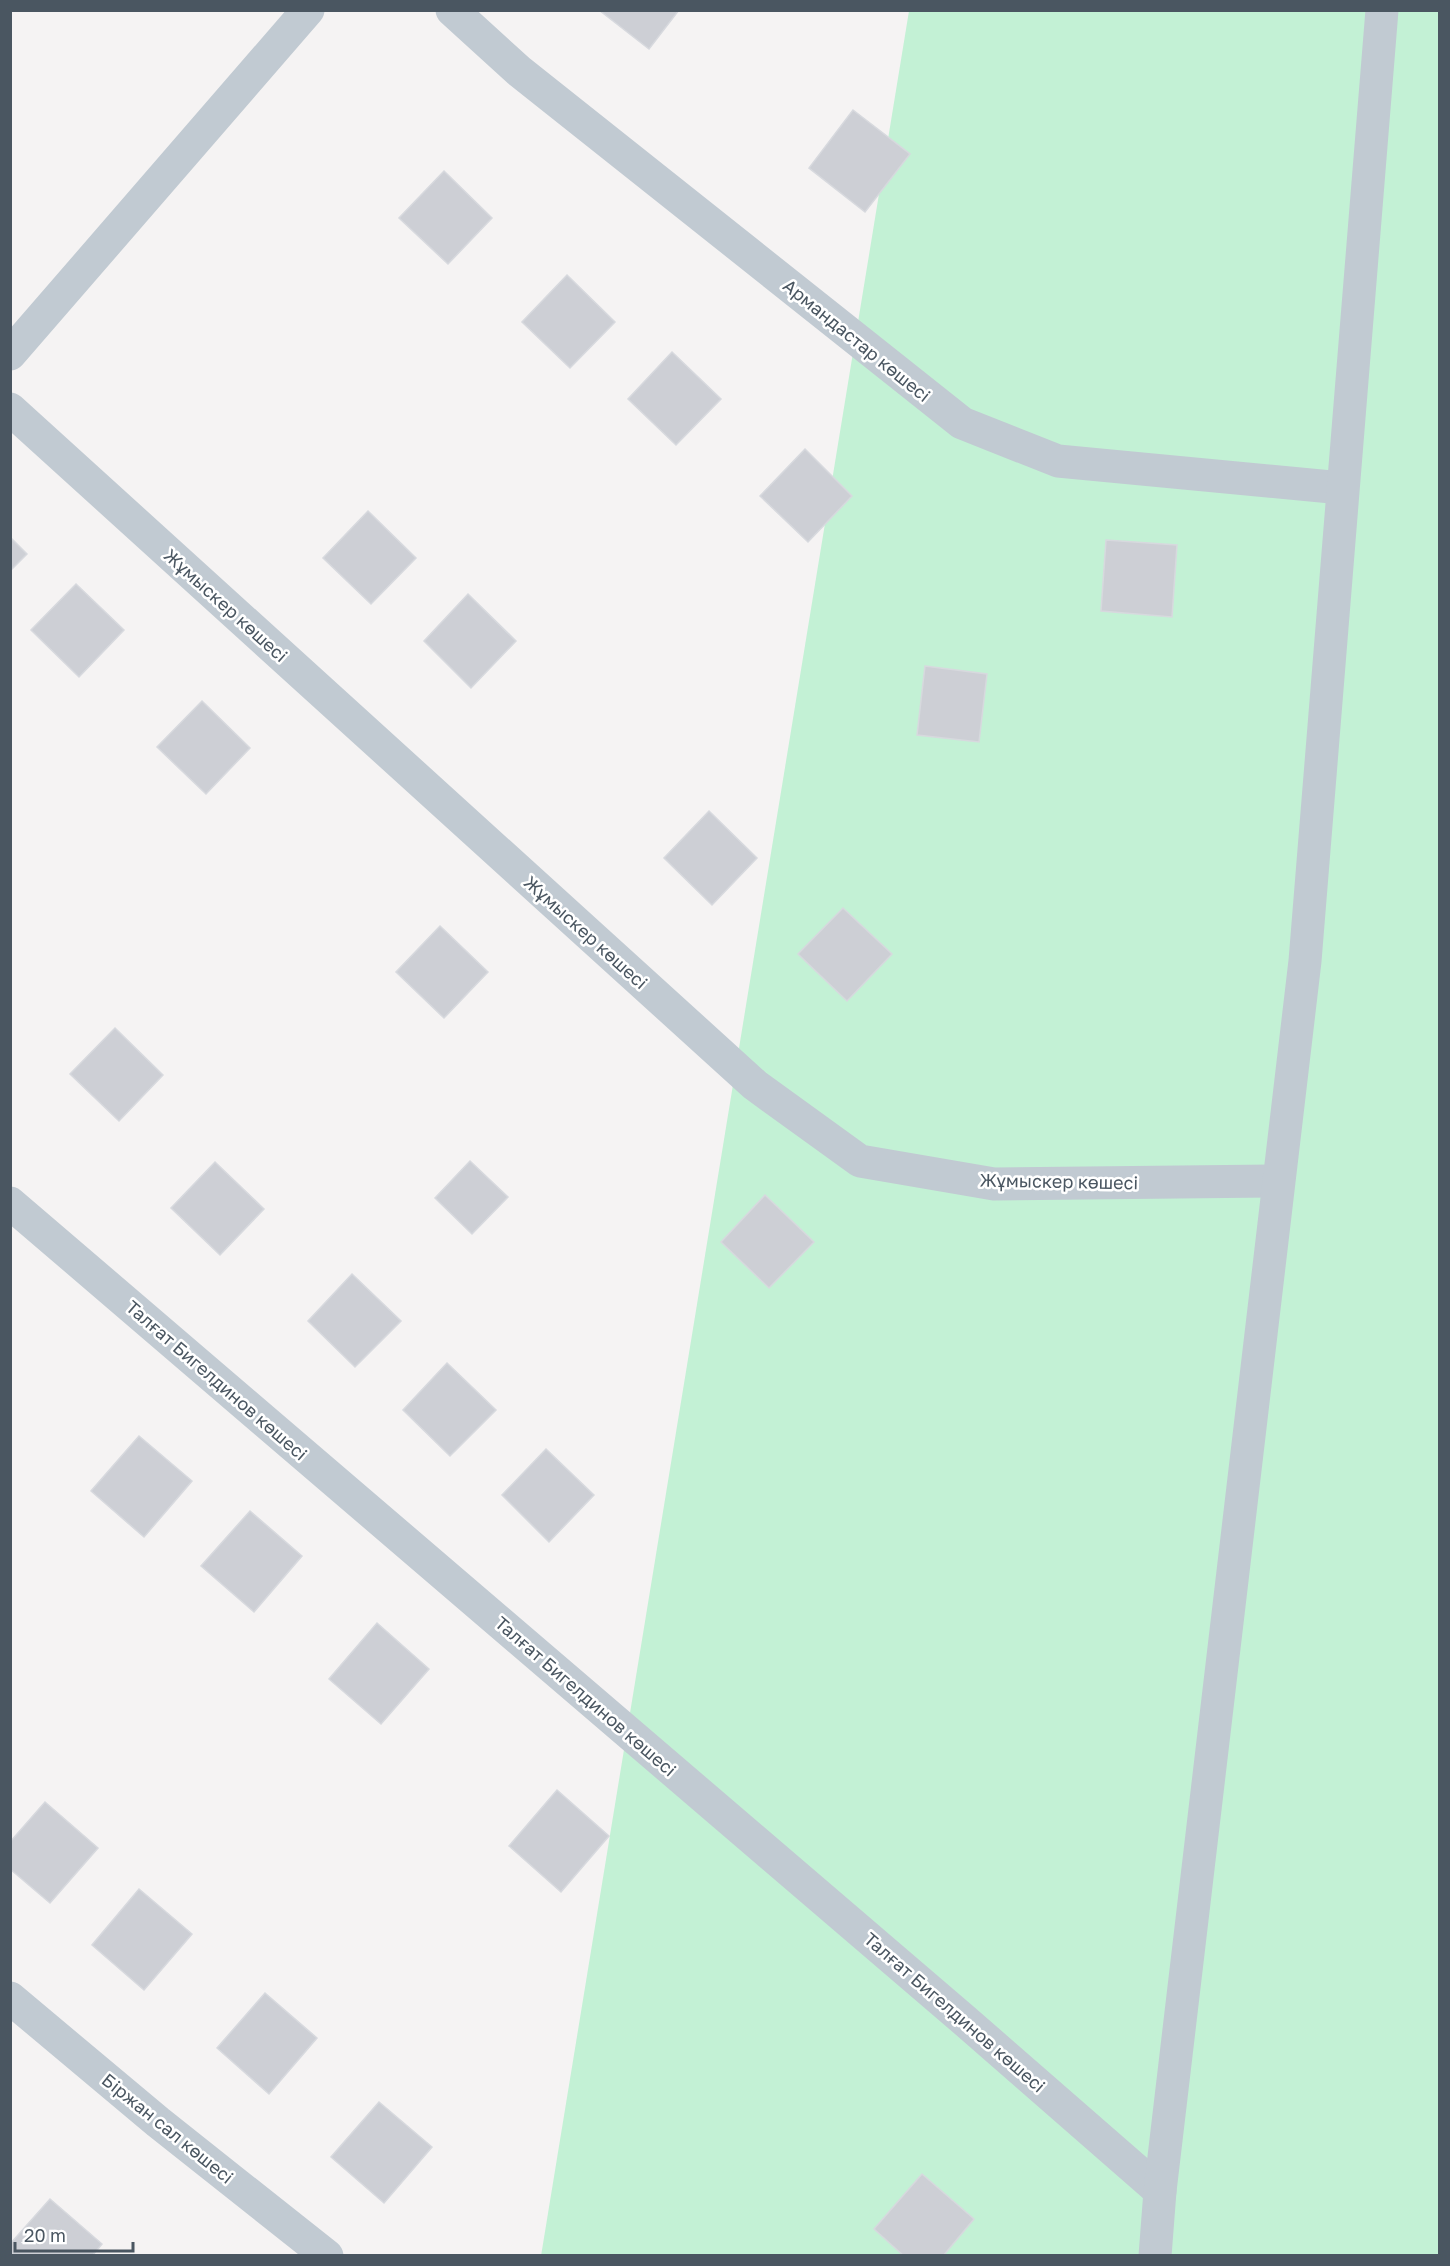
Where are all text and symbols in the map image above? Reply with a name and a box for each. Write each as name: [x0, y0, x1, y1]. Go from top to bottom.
street label: Армандастар көшесі: [779, 274, 935, 406]
street label: Жұмыскер көшесі: [159, 544, 292, 667]
street label: Жұмыскер көшесі: [519, 871, 652, 994]
street label: Жұмыскер көшесі: [980, 1169, 1138, 1194]
street label: Талғат Бигелдинов көшесі: [122, 1295, 312, 1465]
street label: Талғат Бигелдинов көшесі: [491, 1611, 681, 1781]
street label: Талғат Бигелдинов көшесі: [860, 1927, 1050, 2097]
street label: Біржан сал көшесі: [98, 2068, 238, 2188]
scale bar: [15, 2215, 134, 2253]
text: 20 m: [24, 2224, 66, 2246]

